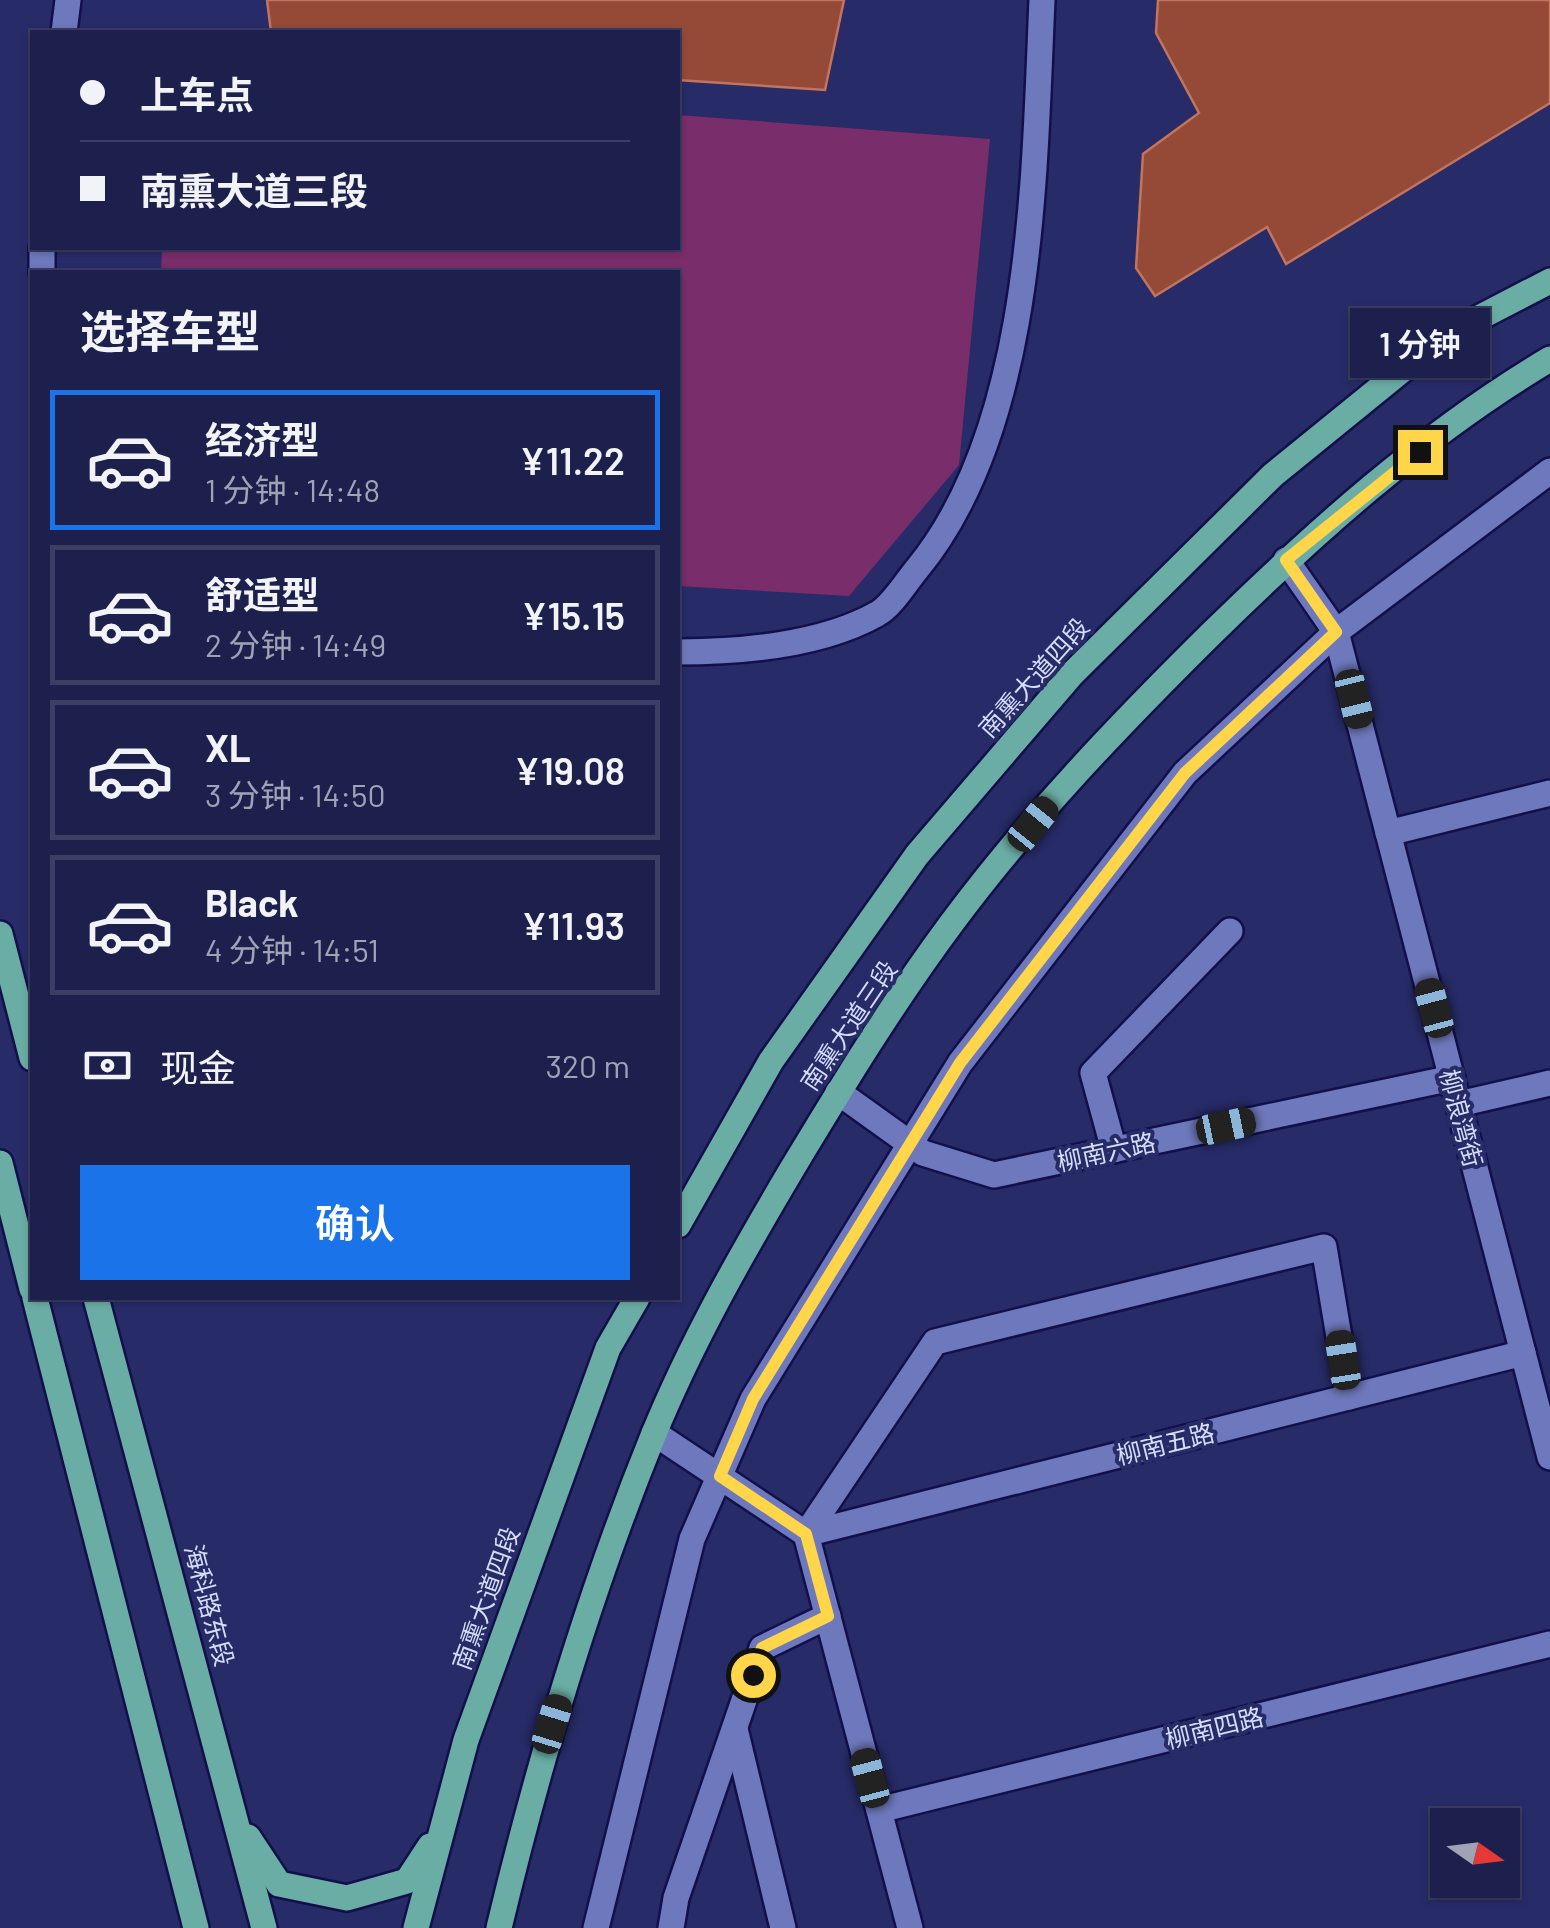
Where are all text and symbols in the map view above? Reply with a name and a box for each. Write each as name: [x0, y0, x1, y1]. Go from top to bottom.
text: 上车点: [140, 71, 254, 117]
text: 南熏大道三段: [140, 167, 368, 213]
text: 选择车型: [80, 303, 260, 357]
callout: 1 分钟: [1350, 307, 1490, 377]
text: 1 分钟: [1379, 324, 1461, 362]
icon: car: [85, 415, 175, 505]
text: 经济型: [205, 416, 319, 462]
route end: [1398, 430, 1443, 475]
text: ¥11.22: [520, 437, 625, 483]
text: 1 分钟 · 14:48: [205, 470, 380, 508]
icon: car: [85, 570, 175, 660]
text: 舒适型: [205, 571, 319, 617]
text: ¥15.15: [521, 592, 625, 638]
street label: 南熏大道四段: [972, 611, 1094, 743]
text: 2 分钟 · 14:49: [205, 625, 386, 663]
car: [1332, 666, 1376, 732]
text: XL: [205, 724, 251, 770]
icon: car: [85, 725, 175, 815]
text: ¥19.08: [514, 747, 625, 793]
text: 3 分钟 · 14:50: [205, 775, 386, 813]
car: [1002, 791, 1064, 857]
text: Black: [205, 879, 299, 925]
icon: car: [85, 880, 175, 970]
text: ¥11.93: [521, 902, 625, 948]
text: 4 分钟 · 14:51: [205, 930, 379, 968]
street label: 南熏大道三段: [794, 954, 902, 1096]
car: [1412, 975, 1456, 1041]
icon: cash: [80, 1038, 135, 1093]
text: 现金: [160, 1044, 236, 1090]
text: 320 m: [545, 1046, 630, 1084]
street label: 柳浪湾街: [1435, 1066, 1489, 1170]
car: [1194, 1105, 1258, 1147]
street label: 柳南六路: [1054, 1126, 1158, 1176]
button: 确认: [80, 1165, 630, 1280]
car: [1323, 1328, 1363, 1392]
street label: 柳南五路: [1113, 1416, 1217, 1470]
street label: 南熏大道四段: [445, 1522, 525, 1674]
street label: 海科路东段: [179, 1541, 241, 1669]
route start: [731, 1653, 776, 1698]
car: [529, 1691, 575, 1757]
street label: 柳南四路: [1162, 1700, 1266, 1754]
car: [848, 1745, 892, 1811]
north arrow: [1430, 1808, 1520, 1898]
map controls: [1430, 1808, 1520, 1898]

